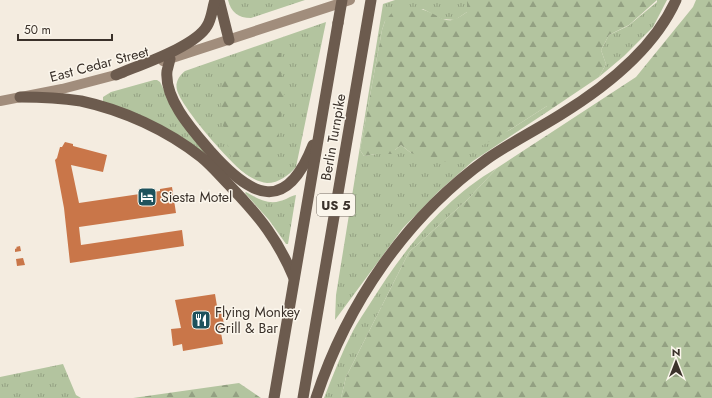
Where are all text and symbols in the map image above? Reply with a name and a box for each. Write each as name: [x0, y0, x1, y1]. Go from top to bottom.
scale bar: [18, 16, 112, 42]
text: 50 m: [24, 21, 51, 39]
street label: East Cedar Street: [47, 41, 151, 87]
street label: Berlin Turnpike: [316, 92, 350, 182]
hotel icon: Siesta Motel: [136, 186, 158, 208]
place label: Siesta Motel: [161, 187, 232, 207]
road number: US 5: [317, 194, 355, 216]
place label: Flying Monkey Grill & Bar: [215, 302, 301, 338]
restaurant icon: Flying Monkey Grill & Bar: [190, 309, 212, 331]
north arrow: [656, 342, 696, 382]
text: N: [672, 344, 680, 360]

